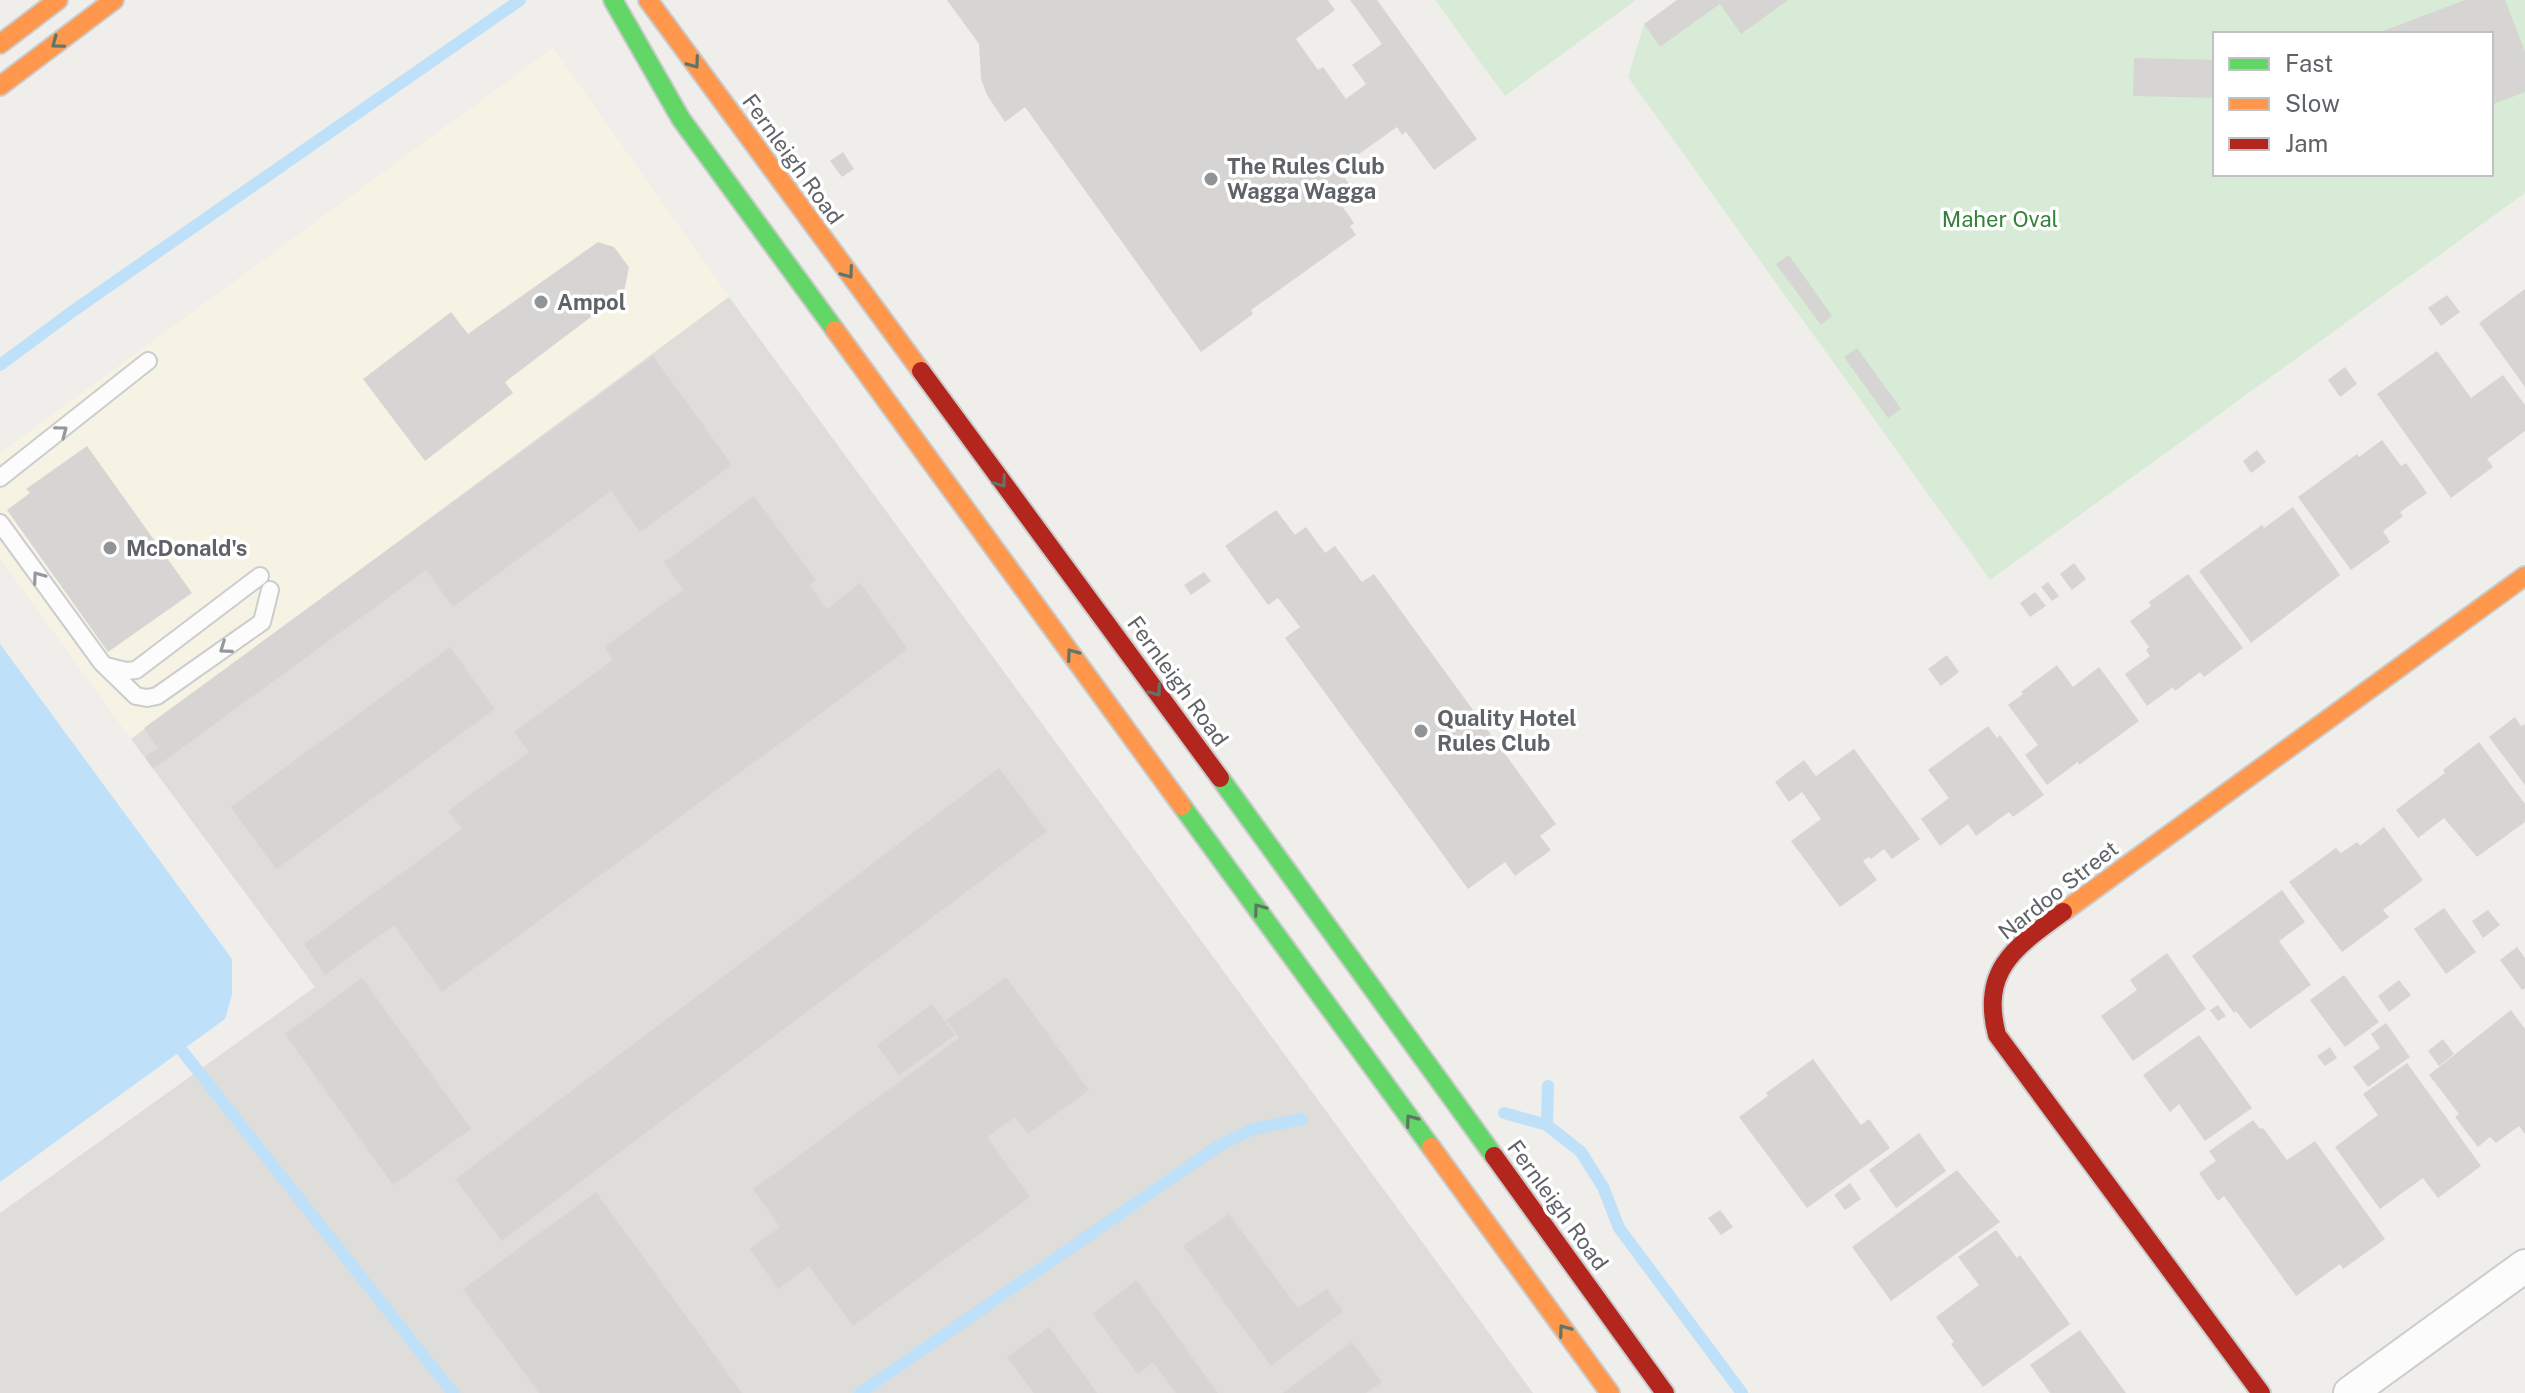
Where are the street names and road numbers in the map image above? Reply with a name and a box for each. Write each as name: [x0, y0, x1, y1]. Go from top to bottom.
street label: Fernleigh Road: [737, 89, 849, 229]
street label: Fernleigh Road: [1122, 611, 1234, 751]
street label: Nardoo Street: [1993, 835, 2123, 945]
street label: Fernleigh Road: [1502, 1135, 1614, 1275]

